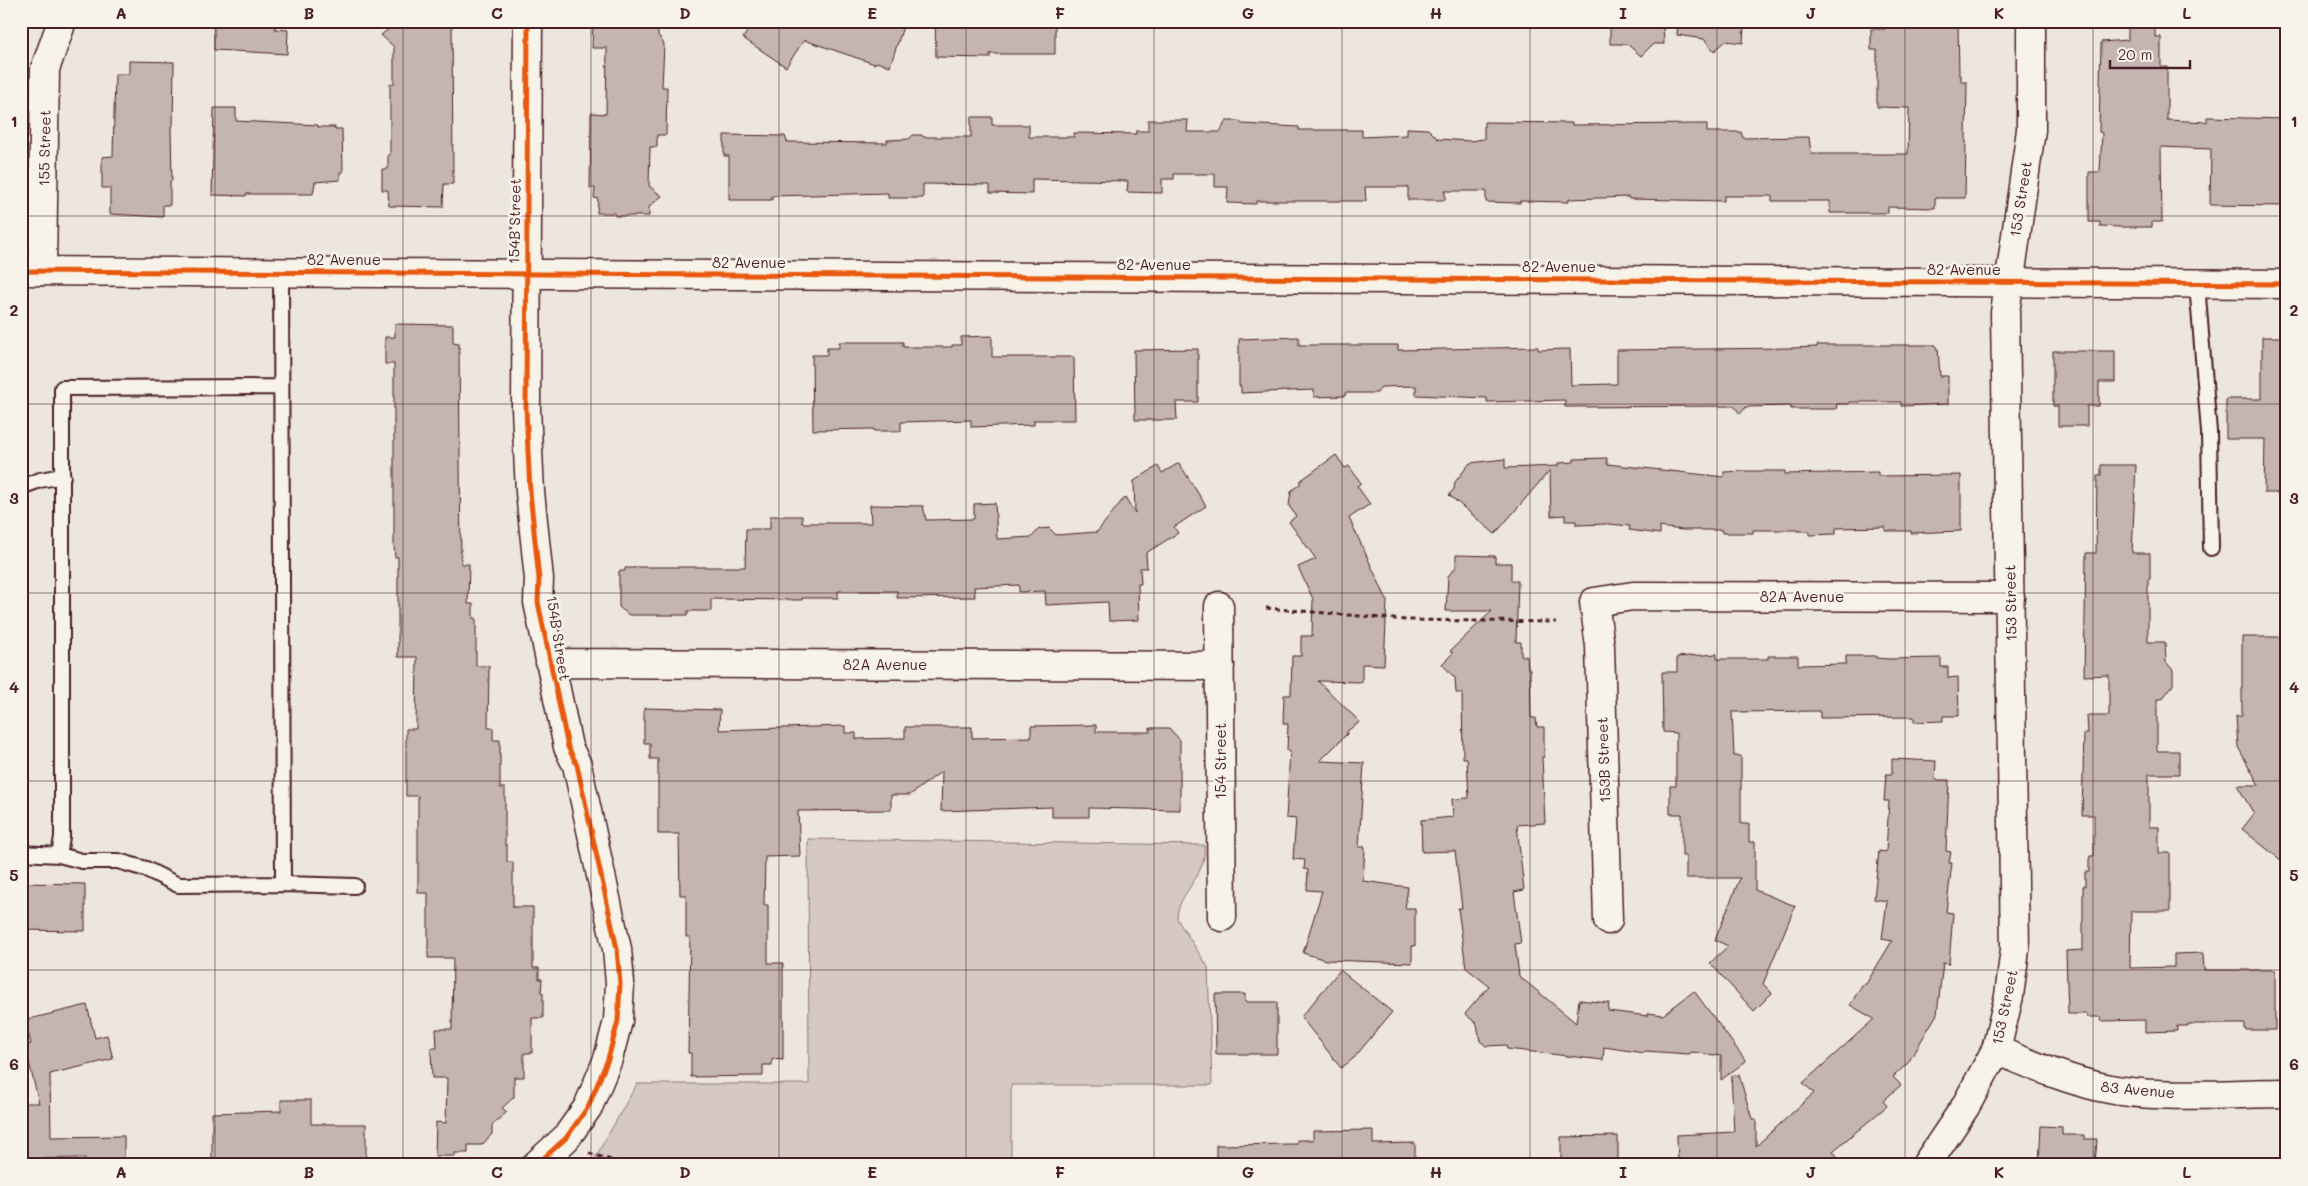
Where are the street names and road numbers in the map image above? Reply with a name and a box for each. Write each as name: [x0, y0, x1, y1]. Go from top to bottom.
street label: 155 Street: [33, 109, 55, 187]
street label: 153 Street: [2004, 160, 2036, 238]
street label: 154B Street: [503, 178, 525, 264]
street label: 82 Avenue: [307, 249, 381, 269]
street label: 82 Avenue: [712, 252, 786, 272]
street label: 82 Avenue: [1117, 254, 1191, 274]
street label: 82 Avenue: [1522, 256, 1596, 276]
street label: 82 Avenue: [1927, 259, 2001, 279]
street label: 153 Street: [1999, 564, 2021, 642]
street label: 82A Avenue: [1760, 586, 1844, 606]
street label: 154B Street: [542, 594, 576, 682]
street label: 82A Avenue: [843, 654, 927, 674]
street label: 153B Street: [1592, 717, 1614, 803]
street label: 154 Street: [1210, 723, 1230, 799]
street label: 153 Street: [1986, 967, 2022, 1047]
street label: 83 Avenue: [2100, 1076, 2176, 1102]

